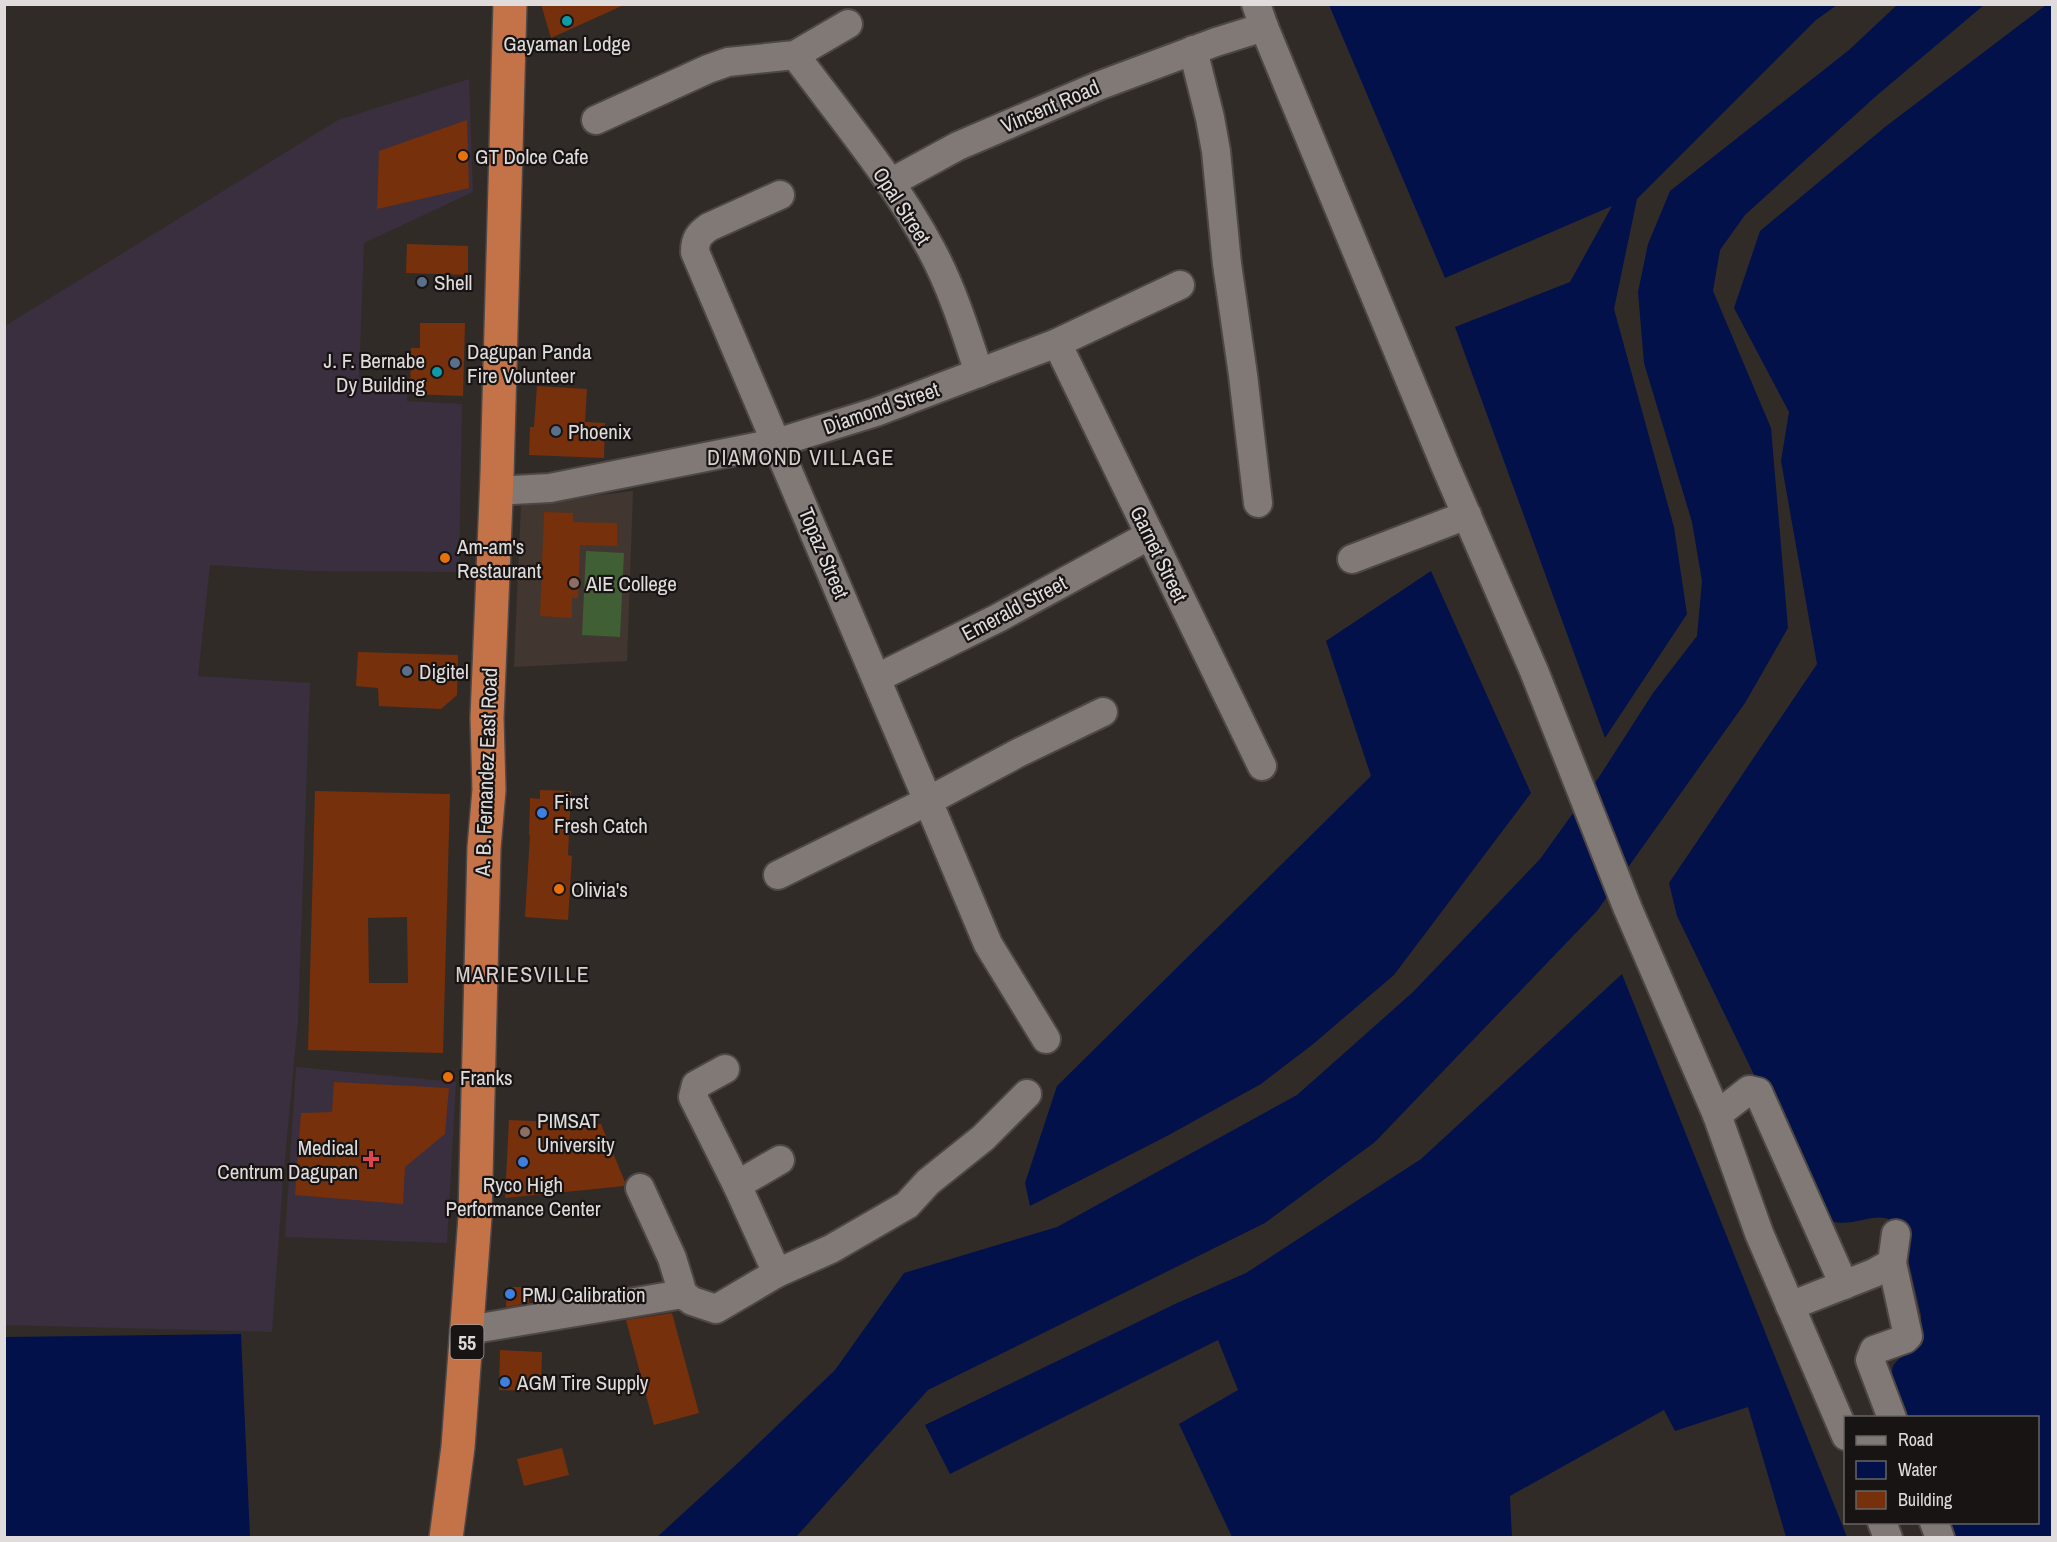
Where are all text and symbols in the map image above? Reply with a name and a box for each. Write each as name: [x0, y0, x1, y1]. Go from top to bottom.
marker: Gayaman Lodge: [560, 14, 574, 28]
place label: Gayaman Lodge: [503, 29, 631, 58]
street label: Vincent Road: [996, 72, 1104, 140]
place label: GT Dolce Cafe: [475, 142, 589, 171]
marker: GT Dolce Cafe: [456, 149, 470, 163]
street label: Opal Street: [866, 162, 938, 251]
place label: Shell: [434, 268, 472, 297]
marker: Shell: [415, 275, 429, 289]
place label: Dagupan Panda Fire Volunteer: [467, 337, 592, 390]
place label: J. F. Bernabe Dy Building: [324, 346, 425, 399]
marker: Dagupan Panda Fire Volunteer: [448, 356, 462, 370]
marker: J. F. Bernabe Dy Building: [430, 365, 444, 379]
street label: Diamond Street: [819, 375, 943, 441]
place label: Phoenix: [568, 417, 632, 446]
marker: Phoenix: [549, 424, 563, 438]
district label: DIAMOND VILLAGE: [707, 442, 895, 472]
street label: Garnet Street: [1123, 501, 1195, 607]
street label: Topaz Street: [792, 503, 856, 603]
place label: Am-am's Restaurant: [456, 532, 541, 585]
marker: Am-am's Restaurant: [438, 551, 452, 565]
street label: Emerald Street: [956, 568, 1072, 648]
place label: AIE College: [585, 569, 677, 598]
marker: AIE College: [567, 576, 581, 590]
place label: Digitel: [419, 657, 469, 686]
marker: Digitel: [400, 664, 414, 678]
street label: A. B. Fernandez East Road: [468, 667, 504, 878]
place label: First Fresh Catch: [554, 787, 648, 840]
marker: First Fresh Catch: [535, 806, 549, 820]
place label: Olivia's: [571, 875, 628, 904]
marker: Olivia's: [552, 882, 566, 896]
district label: MARIESVILLE: [456, 959, 590, 989]
place label: Franks: [460, 1063, 513, 1092]
marker: Franks: [441, 1070, 455, 1084]
place label: PIMSAT University: [537, 1106, 615, 1159]
marker: PIMSAT University: [518, 1125, 532, 1139]
place label: Medical Centrum Dagupan: [217, 1133, 358, 1186]
marker: Medical Centrum Dagupan: [362, 1150, 380, 1168]
marker: Ryco High Performance Center: [516, 1155, 530, 1169]
place label: Ryco High Performance Center: [445, 1170, 601, 1223]
place label: PMJ Calibration: [522, 1280, 645, 1309]
marker: PMJ Calibration: [503, 1287, 517, 1301]
road number: 55: [450, 1325, 484, 1359]
place label: AGM Tire Supply: [516, 1368, 649, 1397]
marker: AGM Tire Supply: [498, 1375, 512, 1389]
legend: [1844, 1416, 2039, 1524]
text: Road: [1898, 1427, 1933, 1452]
text: Water: [1898, 1457, 1937, 1482]
text: Building: [1898, 1487, 1953, 1512]

